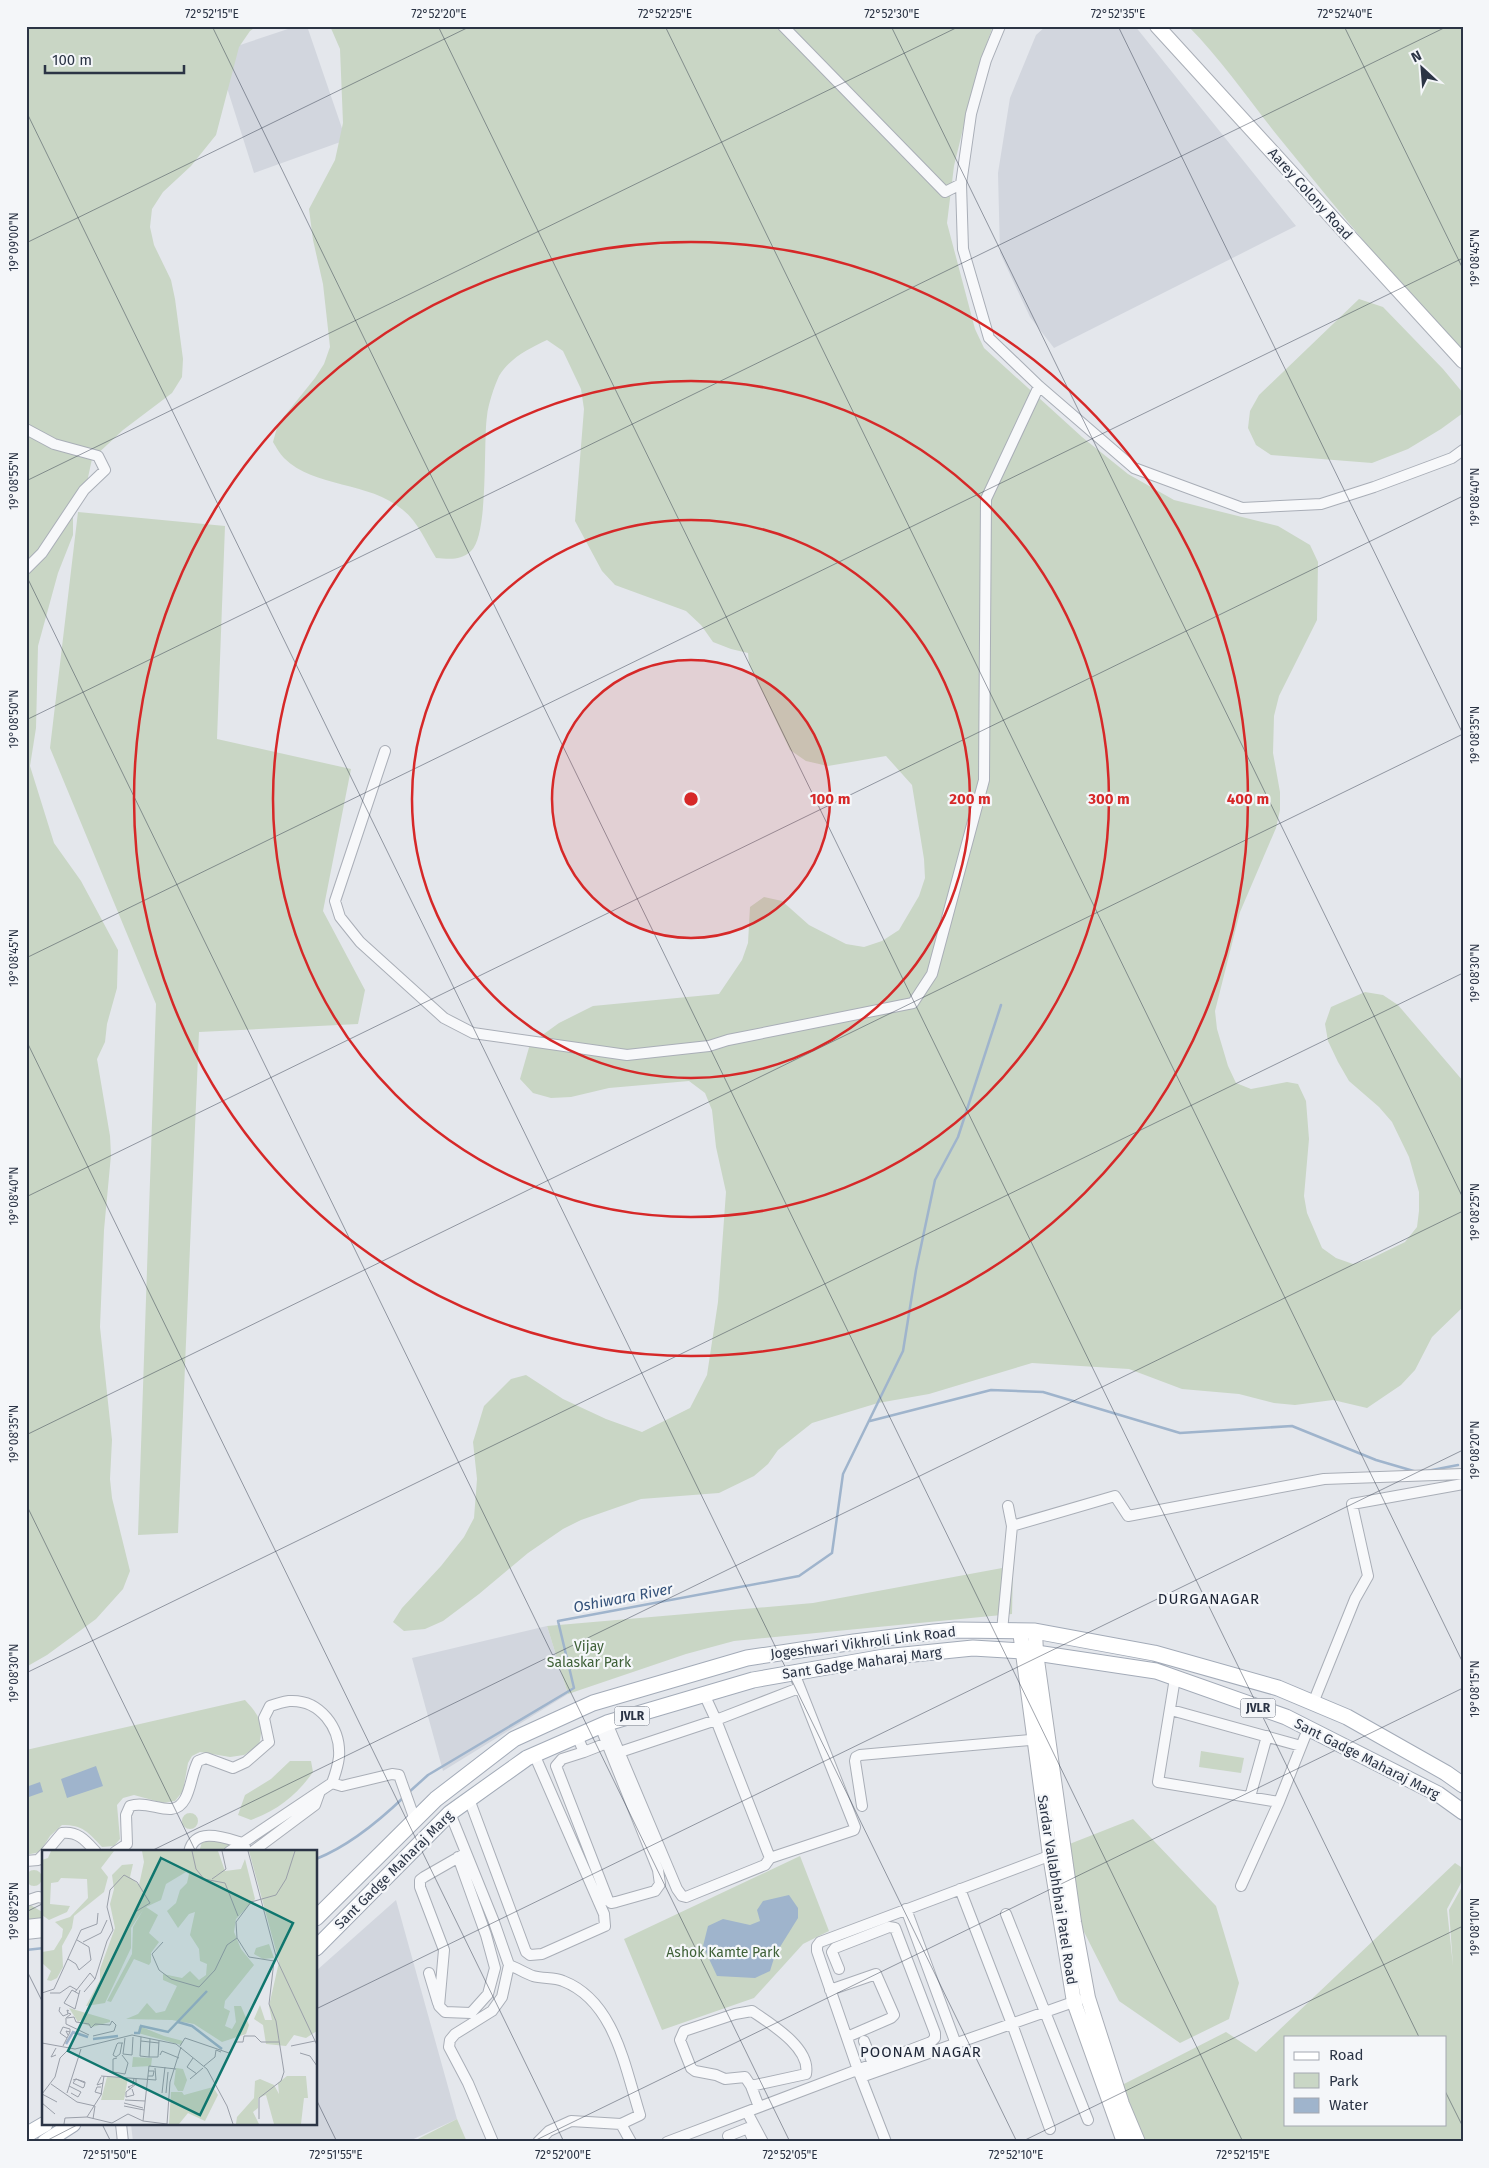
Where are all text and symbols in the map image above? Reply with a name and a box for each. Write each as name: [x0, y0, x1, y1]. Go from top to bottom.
text: 72°52'15"E: [185, 7, 239, 21]
text: 72°52'20"E: [411, 7, 467, 21]
text: 72°52'25"E: [638, 7, 692, 21]
text: 72°52'30"E: [864, 7, 920, 21]
text: 72°52'35"E: [1091, 7, 1145, 21]
text: 72°52'40"E: [1317, 7, 1373, 21]
scale bar: [45, 42, 184, 74]
north arrow: [1396, 42, 1446, 92]
text: N: [1409, 47, 1424, 66]
text: 100 m: [52, 51, 92, 69]
street label: Aarey Colony Road: [1264, 145, 1356, 243]
text: 19°09'00"N: [7, 212, 21, 272]
text: 19°08'45"N: [1468, 229, 1482, 287]
text: 19°08'55"N: [7, 452, 21, 510]
text: 19°08'40"N: [1468, 468, 1482, 527]
text: 19°08'50"N: [7, 689, 21, 749]
text: 19°08'35"N: [1468, 706, 1482, 764]
centre of rings: [682, 790, 700, 808]
text: 100 m: [810, 790, 850, 808]
text: 200 m: [949, 790, 991, 808]
text: 300 m: [1087, 790, 1130, 808]
text: 400 m: [1227, 790, 1269, 808]
text: 19°08'45"N: [7, 929, 21, 987]
text: 19°08'30"N: [1468, 943, 1482, 1003]
text: 19°08'40"N: [7, 1167, 21, 1226]
text: 19°08'25"N: [1468, 1183, 1482, 1241]
text: 19°08'35"N: [7, 1405, 21, 1463]
text: 19°08'20"N: [1468, 1420, 1482, 1480]
water label: Oshiwara River: [572, 1579, 675, 1616]
district label: DURGANAGAR: [1158, 1590, 1260, 1608]
street label: Jogeshwari Vikhroli Link Road: [769, 1623, 957, 1663]
park label: Vijay Salaskar Park: [547, 1638, 632, 1671]
text: 19°08'30"N: [7, 1643, 21, 1703]
street label: Sant Gadge Maharaj Marg: [781, 1643, 943, 1683]
text: 19°08'15"N: [1468, 1660, 1482, 1718]
road number: JVLR: [1240, 1699, 1276, 1718]
road number: JVLR: [614, 1706, 650, 1725]
street label: Sant Gadge Maharaj Marg: [1292, 1715, 1443, 1803]
street label: Sardar Vallabhbhai Patel Road: [1034, 1794, 1080, 1986]
street label: Sant Gadge Maharaj Marg: [331, 1807, 457, 1933]
inset map: [42, 1850, 318, 2126]
text: 19°08'25"N: [7, 1882, 21, 1940]
text: 19°08'10"N: [1468, 1898, 1482, 1956]
park label: Ashok Kamte Park: [666, 1944, 780, 1961]
legend: [1284, 2036, 1446, 2126]
district label: POONAM NAGAR: [860, 2043, 982, 2061]
text: Road: [1329, 2046, 1364, 2064]
text: Park: [1329, 2072, 1359, 2090]
text: Water: [1329, 2096, 1368, 2114]
text: 72°51'50"E: [83, 2148, 137, 2162]
text: 72°51'55"E: [309, 2148, 363, 2162]
text: 72°52'00"E: [535, 2148, 591, 2162]
text: 72°52'05"E: [762, 2148, 818, 2162]
text: 72°52'10"E: [989, 2148, 1043, 2162]
text: 72°52'15"E: [1216, 2148, 1270, 2162]

